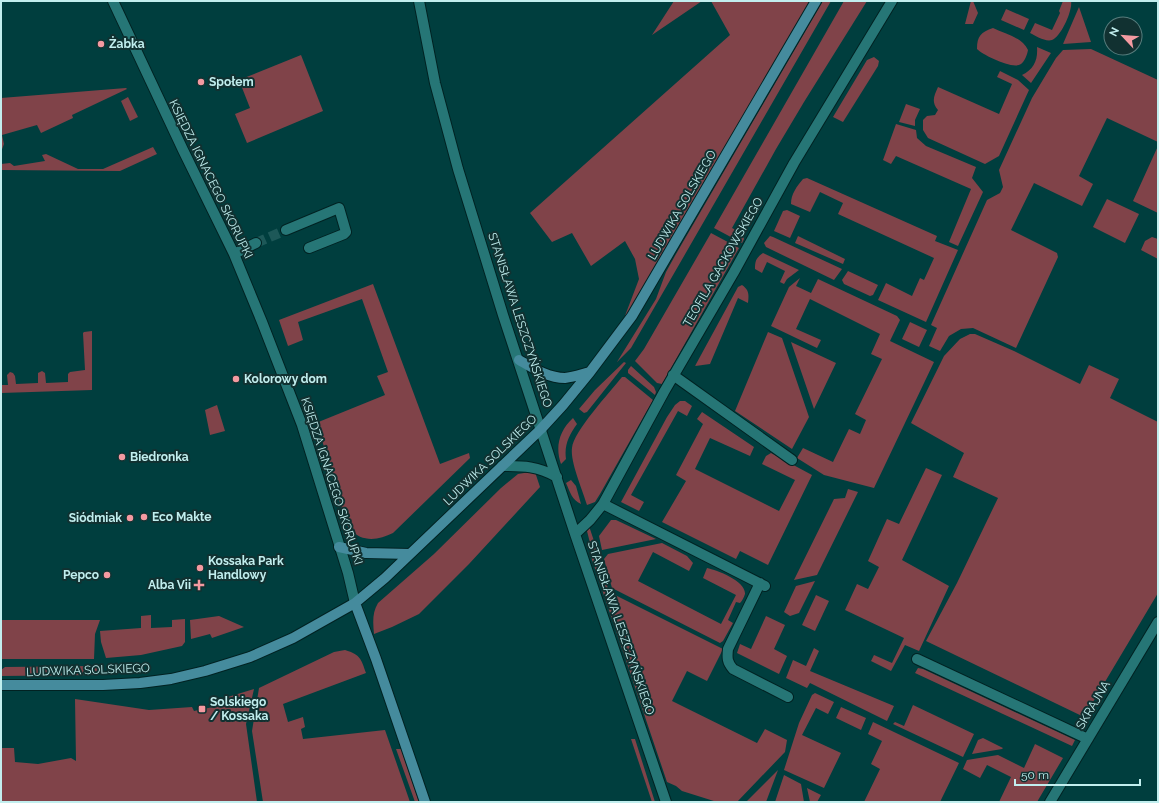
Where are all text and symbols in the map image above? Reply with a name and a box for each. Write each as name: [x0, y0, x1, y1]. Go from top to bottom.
north arrow: [1103, 16, 1143, 56]
text: N: [1107, 25, 1122, 38]
place label: Żabka: [109, 36, 145, 51]
marker: Żabka: [96, 39, 106, 49]
place label: Społem: [209, 75, 254, 89]
marker: Społem: [196, 77, 206, 87]
street label: KSIĘDZA IGNACEGO SKORUPKI: [166, 97, 256, 261]
street label: LUDWIKA SOLSKIEGO: [645, 148, 719, 262]
street label: TEOFILA GACKOWSKIEGO: [680, 195, 766, 329]
street label: STANISŁAWA LESZCZYŃSKIEGO: [485, 231, 555, 409]
place label: Kolorowy dom: [244, 372, 327, 386]
marker: Kolorowy dom: [231, 374, 241, 384]
street label: KSIĘDZA IGNACEGO SKORUPKI: [298, 395, 366, 567]
street label: LUDWIKA SOLSKIEGO: [441, 412, 539, 508]
place label: Biedronka: [130, 450, 189, 464]
marker: Biedronka: [117, 452, 127, 462]
place label: Eco Makte: [152, 510, 212, 524]
place label: Siódmiak: [69, 511, 122, 525]
marker: Eco Makte: [139, 512, 149, 522]
marker: Siódmiak: [125, 513, 135, 523]
street label: STANISŁAWA LESZCZYŃSKIEGO: [585, 539, 657, 717]
place label: Kossaka Park Handlowy: [208, 554, 284, 582]
marker: Kossaka Park Handlowy: [195, 563, 205, 573]
place label: Pepco: [63, 568, 99, 582]
marker: Pepco: [102, 570, 112, 580]
place label: Alba Vii: [148, 578, 191, 592]
marker: Alba Vii: [194, 580, 204, 590]
street label: LUDWIKA SOLSKIEGO: [26, 661, 150, 679]
street label: SKRAJNA: [1073, 678, 1113, 732]
place label: Solskiego / Kossaka: [210, 695, 269, 723]
marker: Solskiego / Kossaka: [197, 704, 207, 714]
scale bar: [1015, 761, 1140, 787]
text: 50 m: [1021, 768, 1049, 782]

